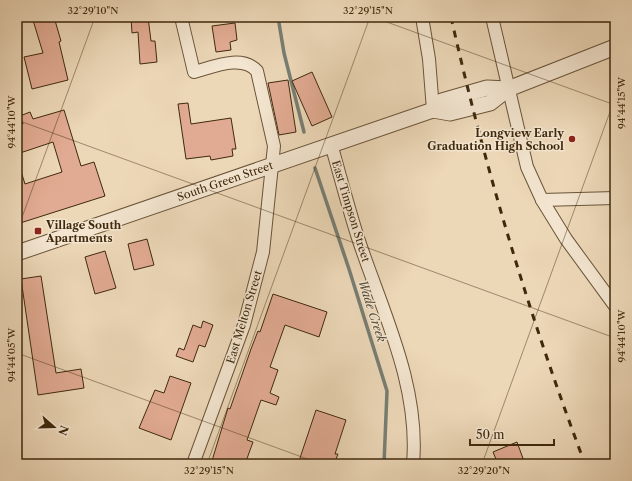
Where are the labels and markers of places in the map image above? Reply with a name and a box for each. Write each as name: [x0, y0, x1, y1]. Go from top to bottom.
place label: Longview Early Graduation High School: [427, 126, 564, 153]
marker: Longview Early Graduation High School: [567, 134, 577, 144]
place label: Village South Apartments: [45, 218, 122, 245]
marker: Village South Apartments: [33, 226, 43, 236]

